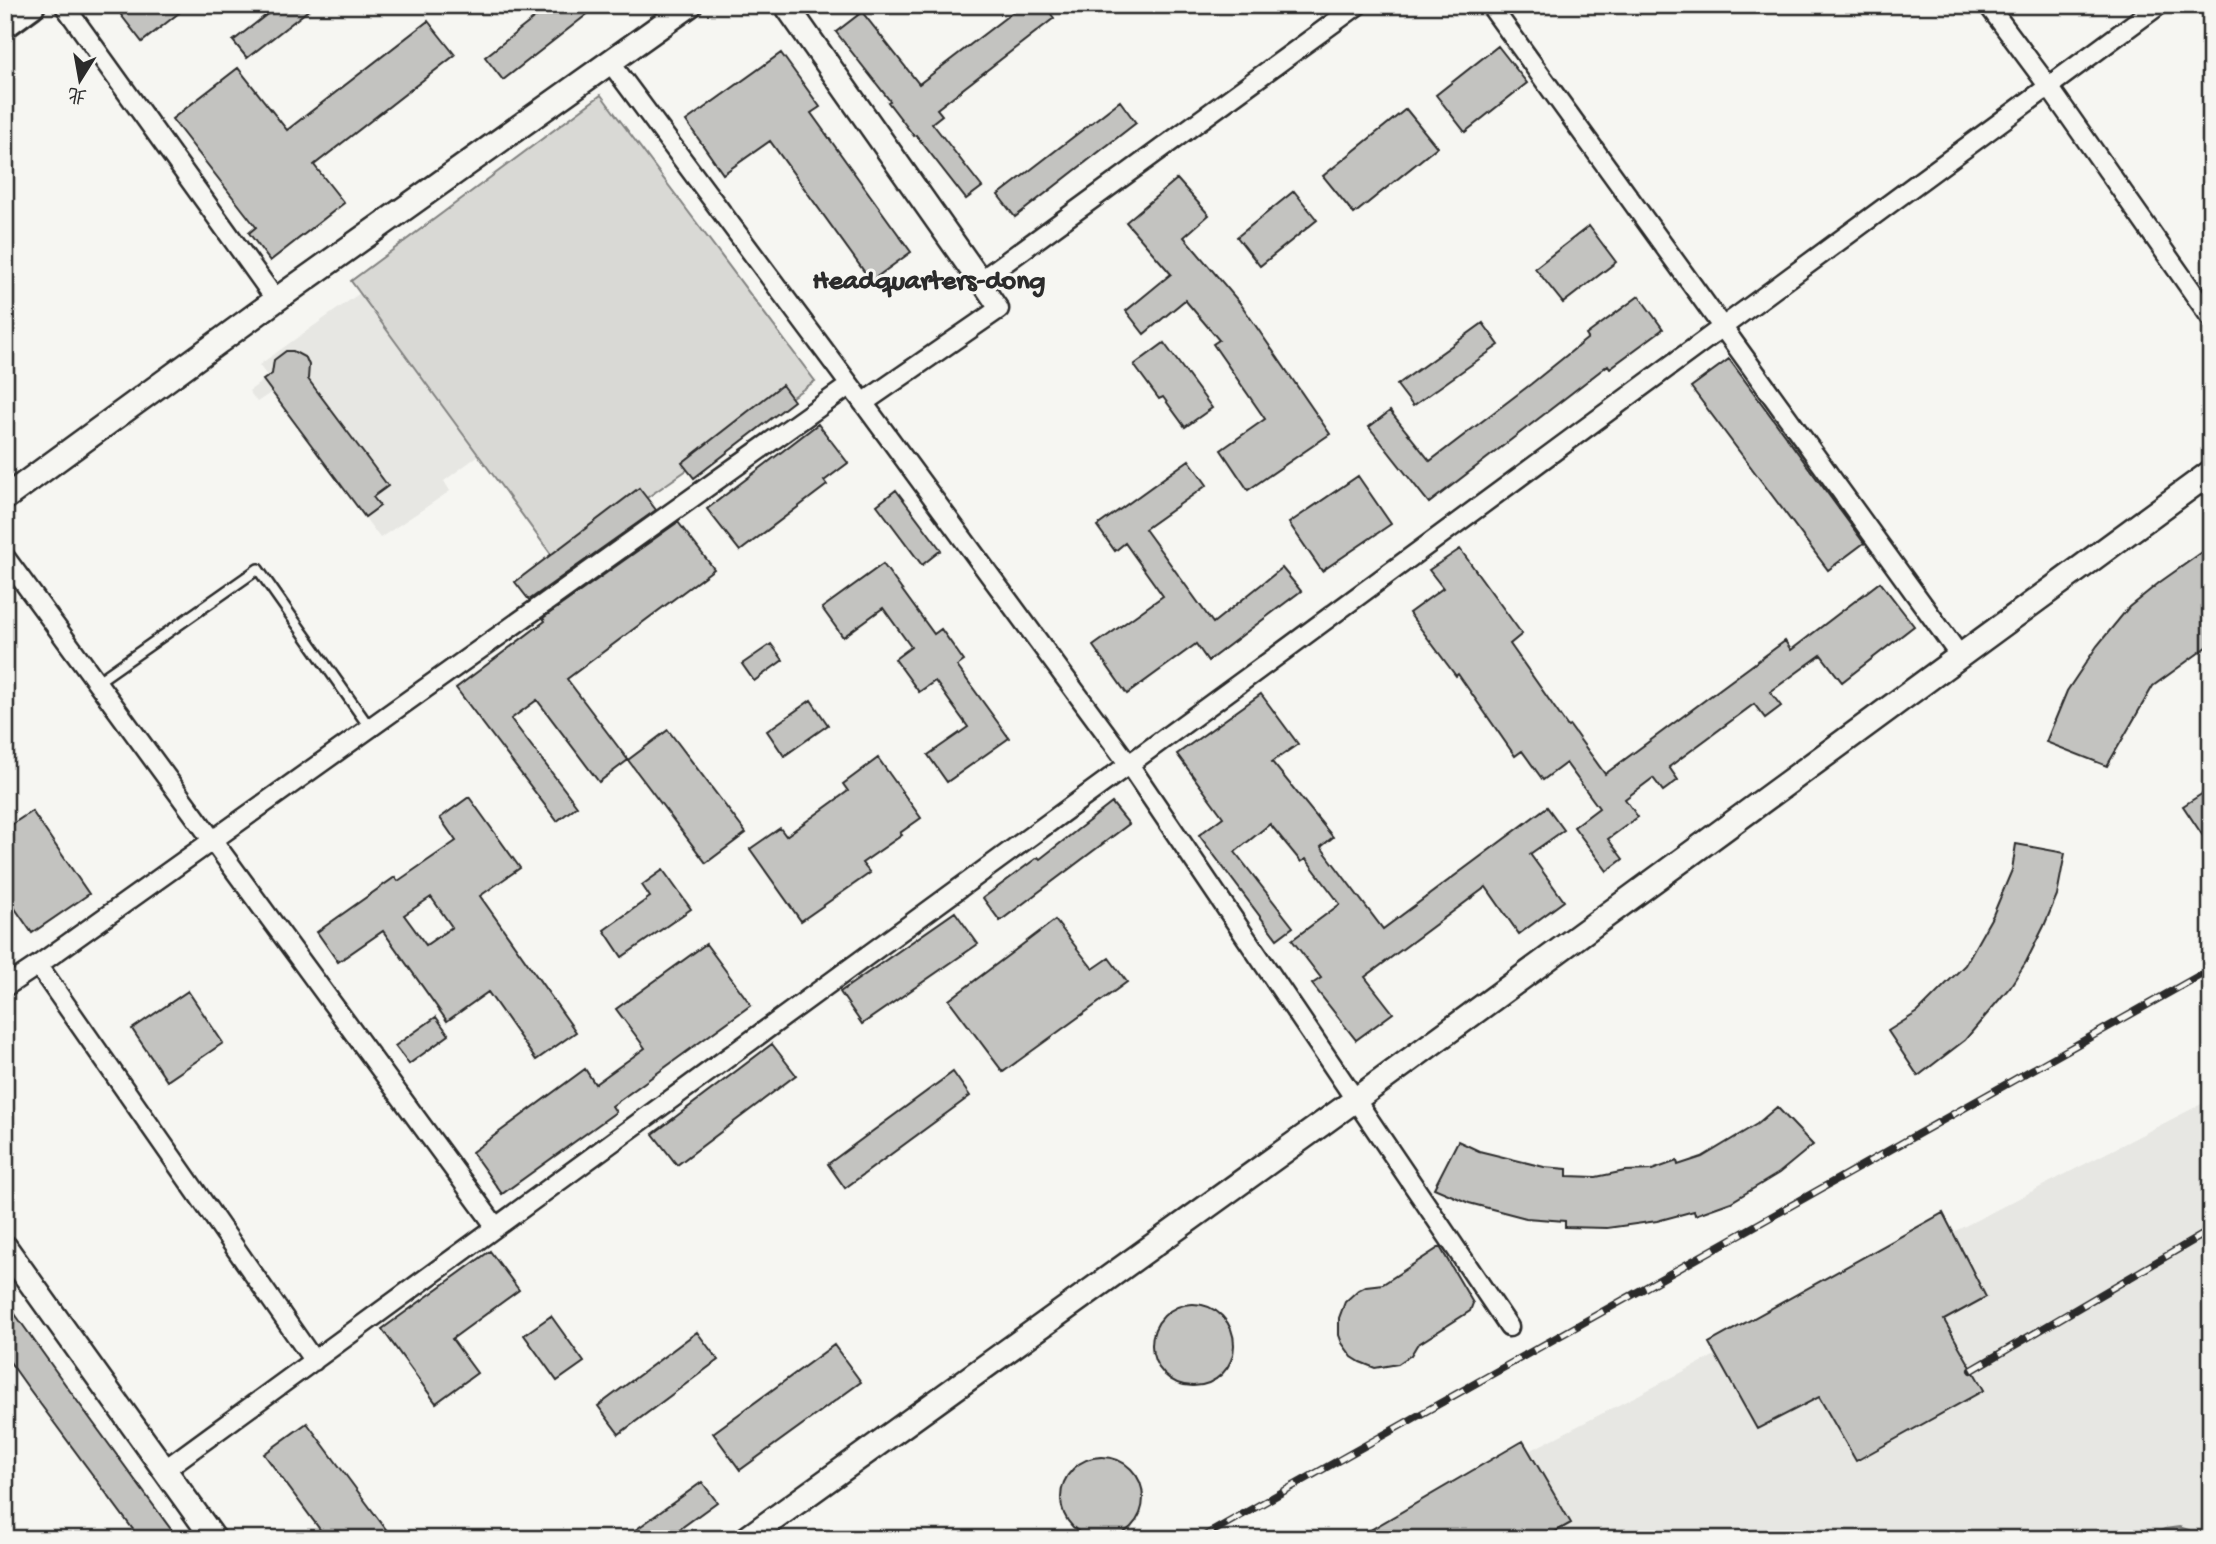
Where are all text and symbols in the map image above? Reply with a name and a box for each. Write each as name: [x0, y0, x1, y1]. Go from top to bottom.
north arrow: [46, 46, 116, 116]
text: 北: [66, 80, 89, 106]
district label: Headquarters-dong: [813, 266, 1045, 299]

